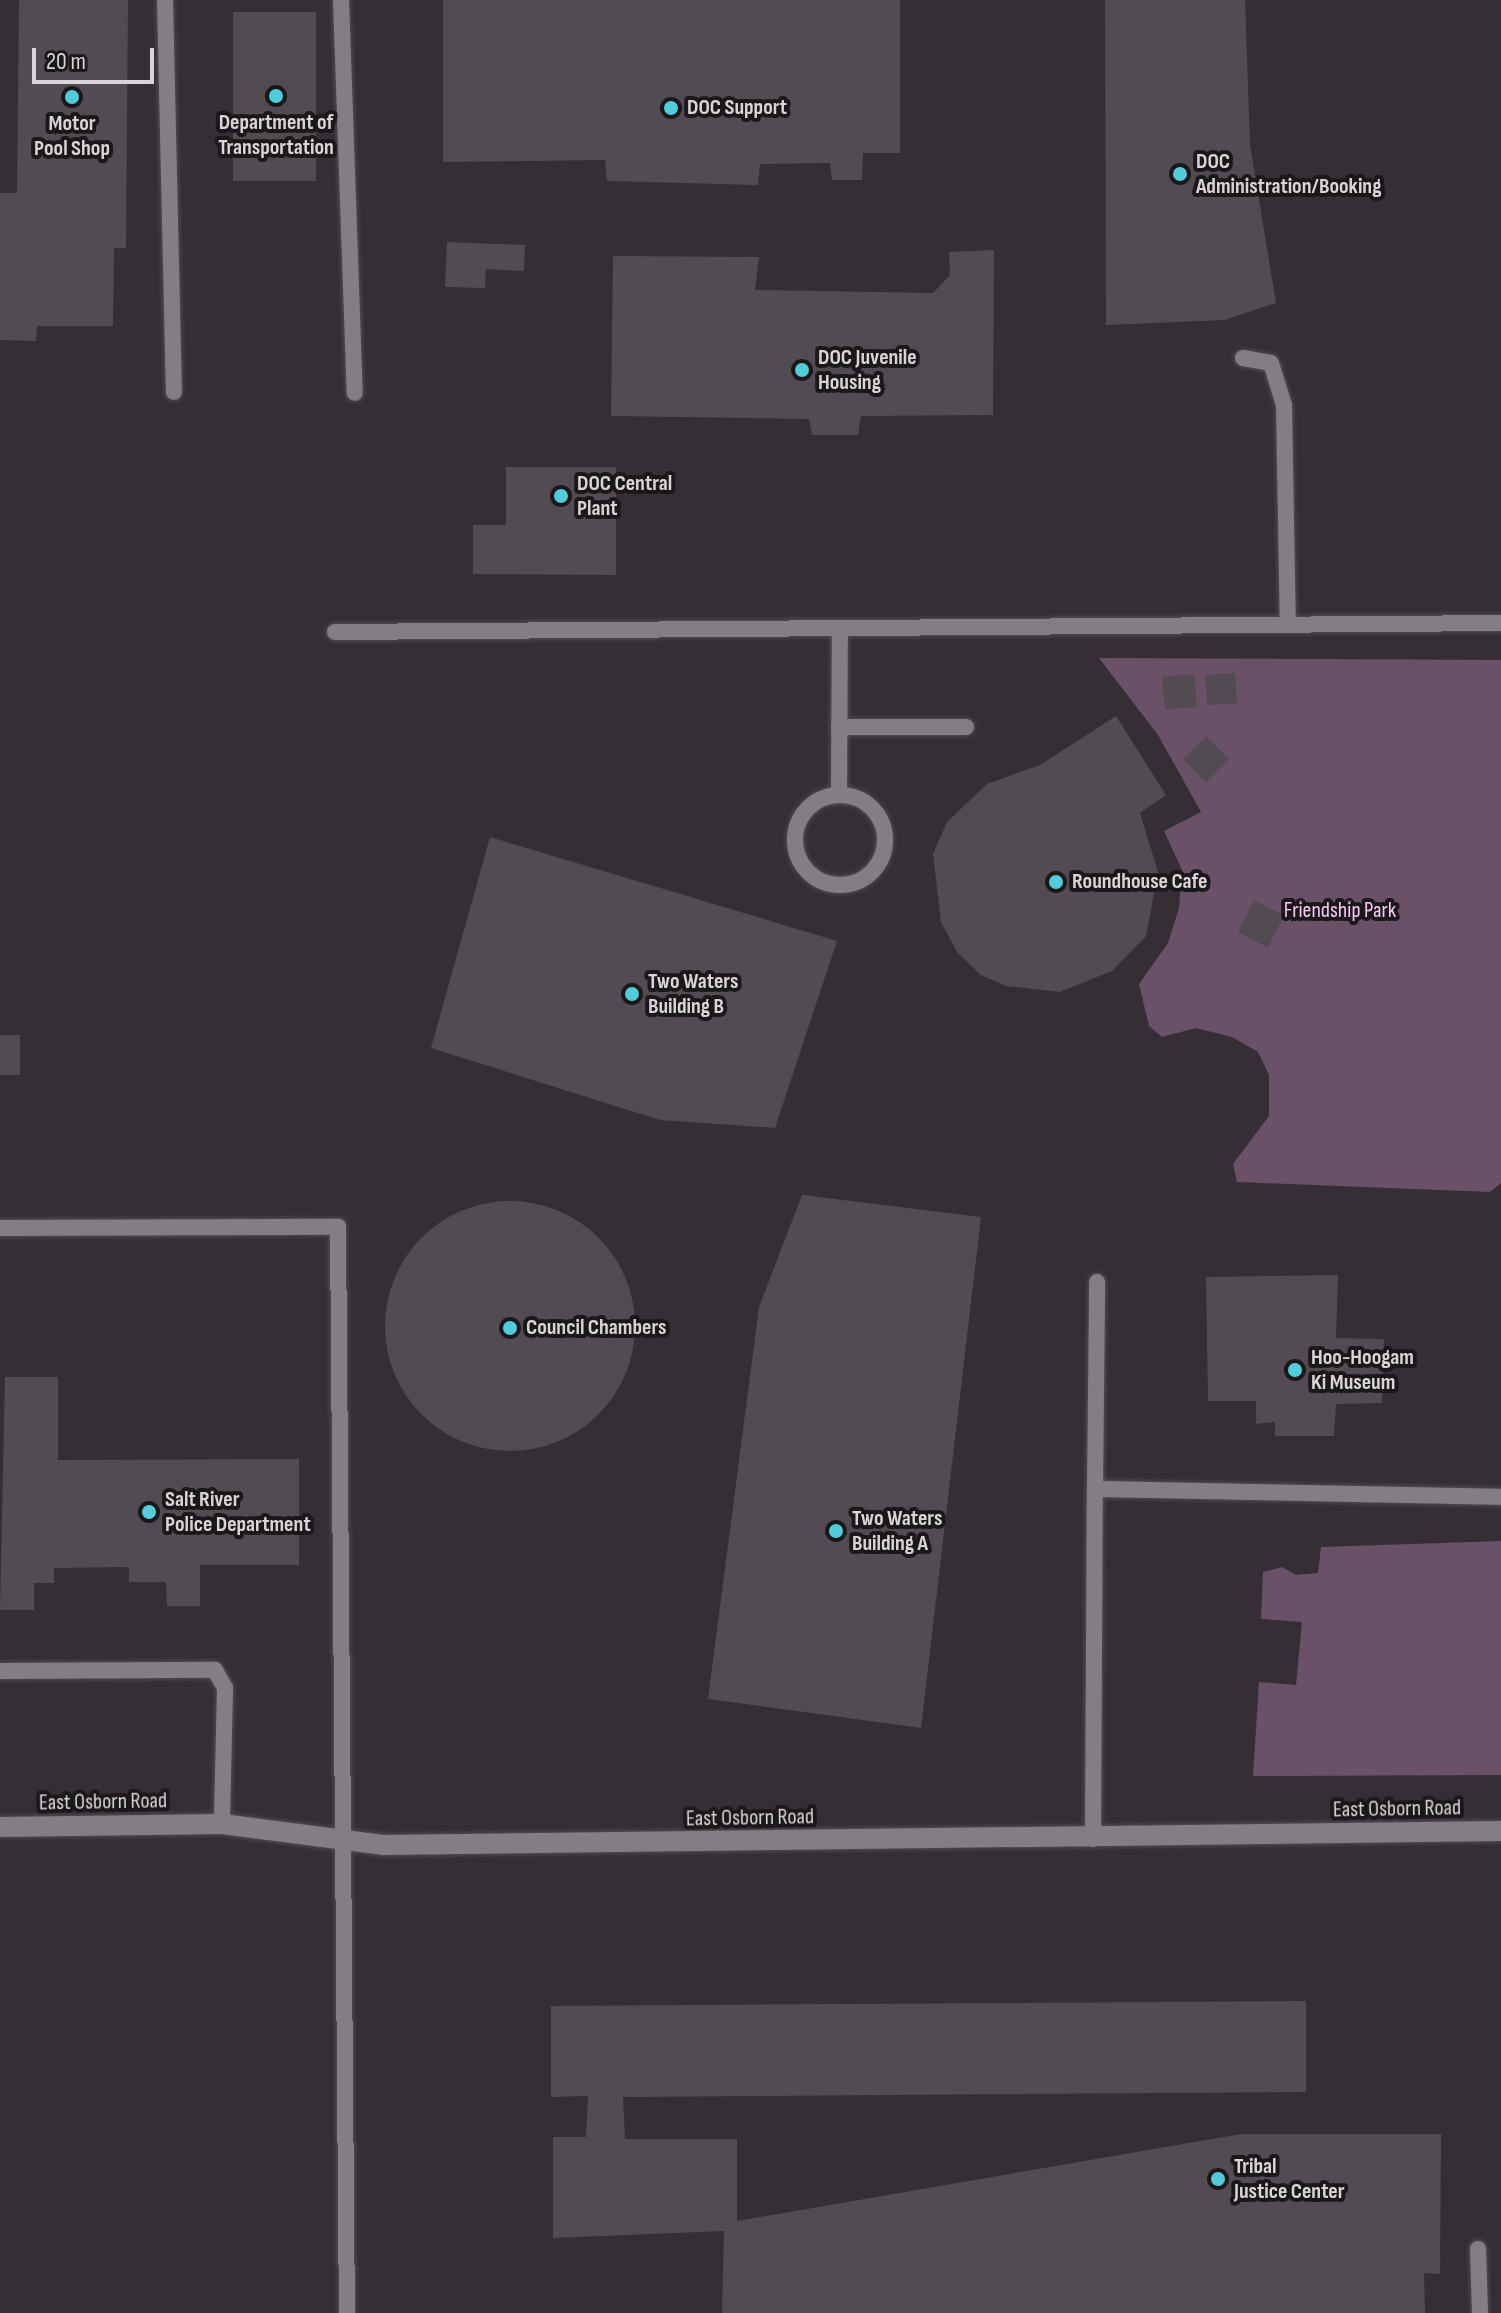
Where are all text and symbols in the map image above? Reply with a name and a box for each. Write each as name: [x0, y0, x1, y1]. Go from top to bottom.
scale bar: [36, 32, 158, 82]
text: 20 m: [46, 47, 86, 76]
marker: Department of Transportation: [267, 87, 285, 105]
marker: Motor Pool Shop: [63, 88, 81, 106]
place label: DOC Support: [687, 95, 787, 121]
marker: DOC Support: [662, 99, 680, 117]
place label: Department of Transportation: [218, 109, 334, 160]
place label: Motor Pool Shop: [34, 110, 110, 162]
place label: DOC Administration/Booking: [1196, 148, 1381, 200]
marker: DOC Administration/Booking: [1171, 165, 1189, 183]
place label: DOC Juvenile Housing: [818, 344, 917, 396]
marker: DOC Juvenile Housing: [793, 361, 811, 379]
place label: DOC Central Plant: [577, 470, 672, 522]
marker: DOC Central Plant: [552, 487, 570, 505]
place label: Roundhouse Cafe: [1072, 869, 1207, 895]
marker: Roundhouse Cafe: [1047, 873, 1065, 891]
park label: Friendship Park: [1284, 898, 1396, 924]
place label: Two Waters Building B: [648, 968, 738, 1020]
marker: Two Waters Building B: [623, 985, 641, 1003]
place label: Council Chambers: [526, 1315, 666, 1341]
marker: Council Chambers: [501, 1319, 519, 1337]
place label: Hoo-Hoogam Ki Museum: [1311, 1344, 1414, 1396]
marker: Hoo-Hoogam Ki Museum: [1286, 1361, 1304, 1379]
place label: Salt River Police Department: [165, 1486, 311, 1538]
marker: Salt River Police Department: [140, 1503, 158, 1521]
place label: Two Waters Building A: [852, 1505, 942, 1556]
marker: Two Waters Building A: [827, 1522, 845, 1540]
street label: East Osborn Road: [39, 1788, 167, 1816]
street label: East Osborn Road: [1333, 1795, 1461, 1823]
street label: East Osborn Road: [686, 1804, 814, 1832]
place label: Tribal Justice Center: [1234, 2153, 1345, 2204]
marker: Tribal Justice Center: [1209, 2170, 1227, 2188]

